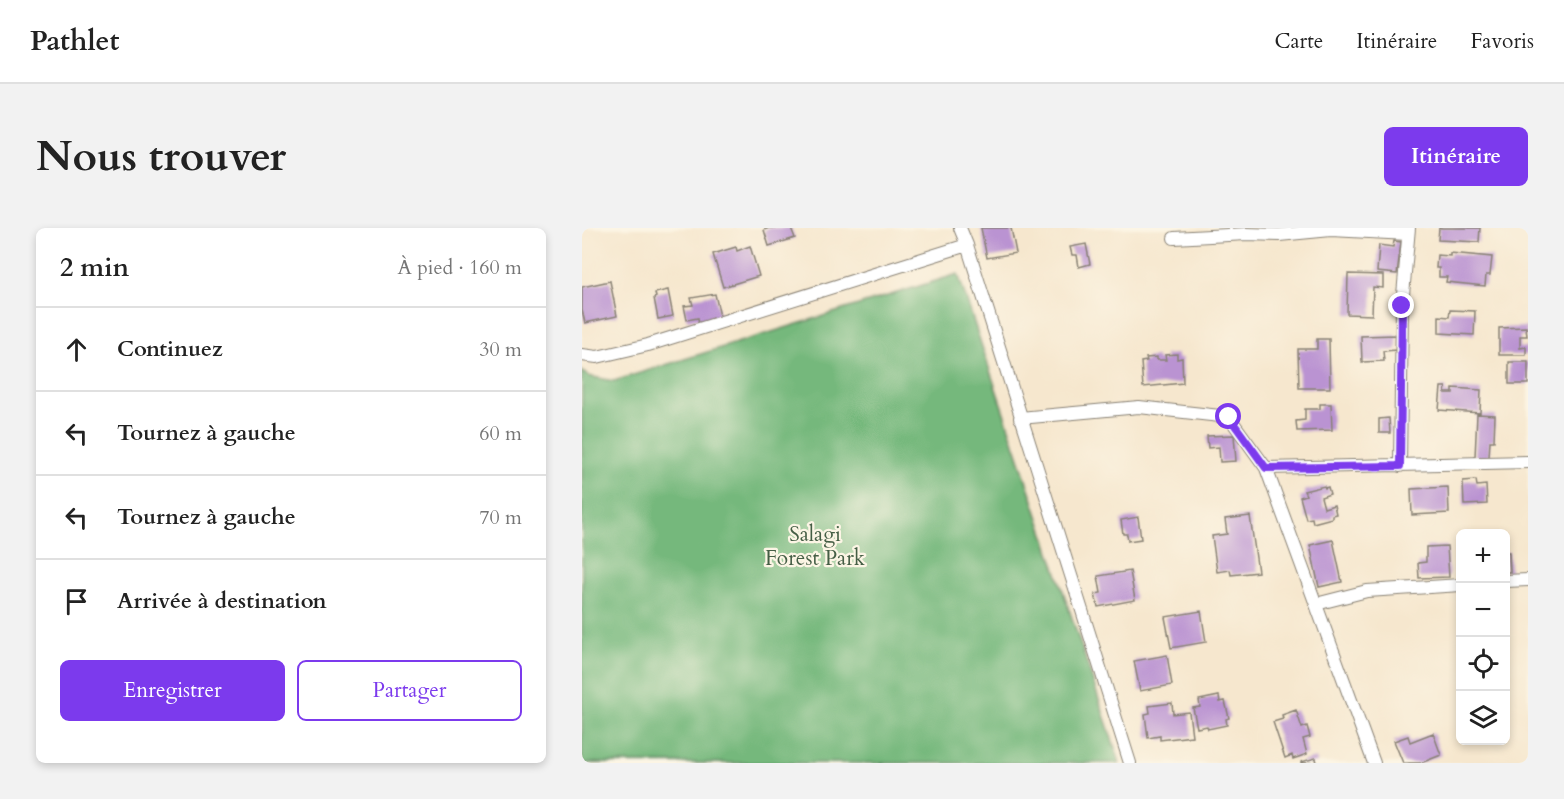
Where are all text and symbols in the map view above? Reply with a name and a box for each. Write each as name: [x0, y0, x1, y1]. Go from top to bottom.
text: Pathlet: [30, 22, 119, 60]
text: Carte: [1274, 27, 1323, 56]
text: Itinéraire: [1356, 27, 1437, 56]
text: Favoris: [1470, 27, 1534, 56]
button: Itinéraire: [1384, 127, 1528, 186]
text: Nous trouver: [36, 128, 286, 185]
text: 2 min: [60, 250, 129, 285]
text: À pied · 160 m: [398, 254, 522, 281]
route end: [1388, 292, 1414, 318]
icon: ahead: [60, 333, 93, 366]
text: Continuez: [117, 334, 223, 364]
text: 30 m: [479, 336, 522, 363]
route start: [1215, 403, 1241, 429]
icon: left: [60, 417, 93, 450]
text: Tournez à gauche: [117, 418, 296, 448]
text: 60 m: [479, 420, 522, 447]
icon: left: [60, 501, 93, 534]
text: Tournez à gauche: [117, 502, 296, 532]
text: 70 m: [479, 504, 522, 531]
park label: Salagi Forest Park: [765, 520, 866, 573]
map controls: [1456, 529, 1510, 745]
button: +: [1456, 529, 1510, 583]
button: −: [1456, 583, 1510, 637]
icon: arrive: [60, 585, 93, 618]
text: Arrivée à destination: [117, 586, 327, 616]
button: locate: [1456, 637, 1510, 691]
button: Enregistrer: [60, 660, 285, 721]
button: Partager: [297, 660, 522, 721]
button: layers: [1456, 691, 1510, 745]

